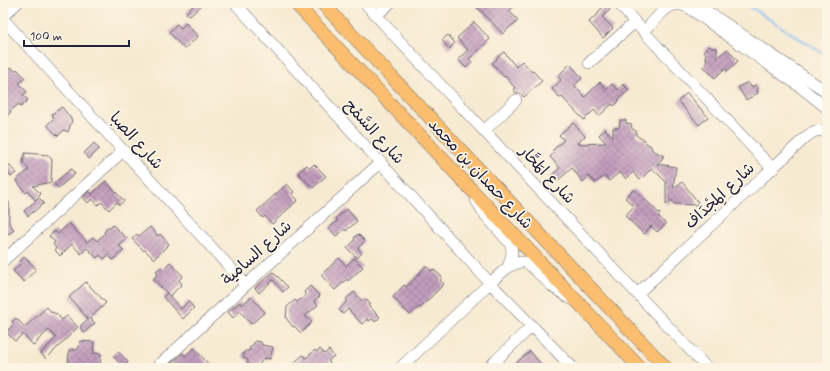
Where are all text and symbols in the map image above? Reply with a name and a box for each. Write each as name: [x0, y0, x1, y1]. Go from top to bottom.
scale bar: [24, 22, 129, 48]
text: 100 m: [30, 29, 62, 45]
street label: شارع السَّمْح: [339, 95, 409, 169]
street label: شارع الصبا: [105, 108, 167, 174]
street label: شارع حمدان بن محمد: [423, 114, 537, 234]
street label: شارع المَحَّار: [513, 140, 579, 209]
street label: شارع المِجْدَاف: [681, 158, 759, 234]
street label: شارع السامية: [217, 216, 297, 290]

